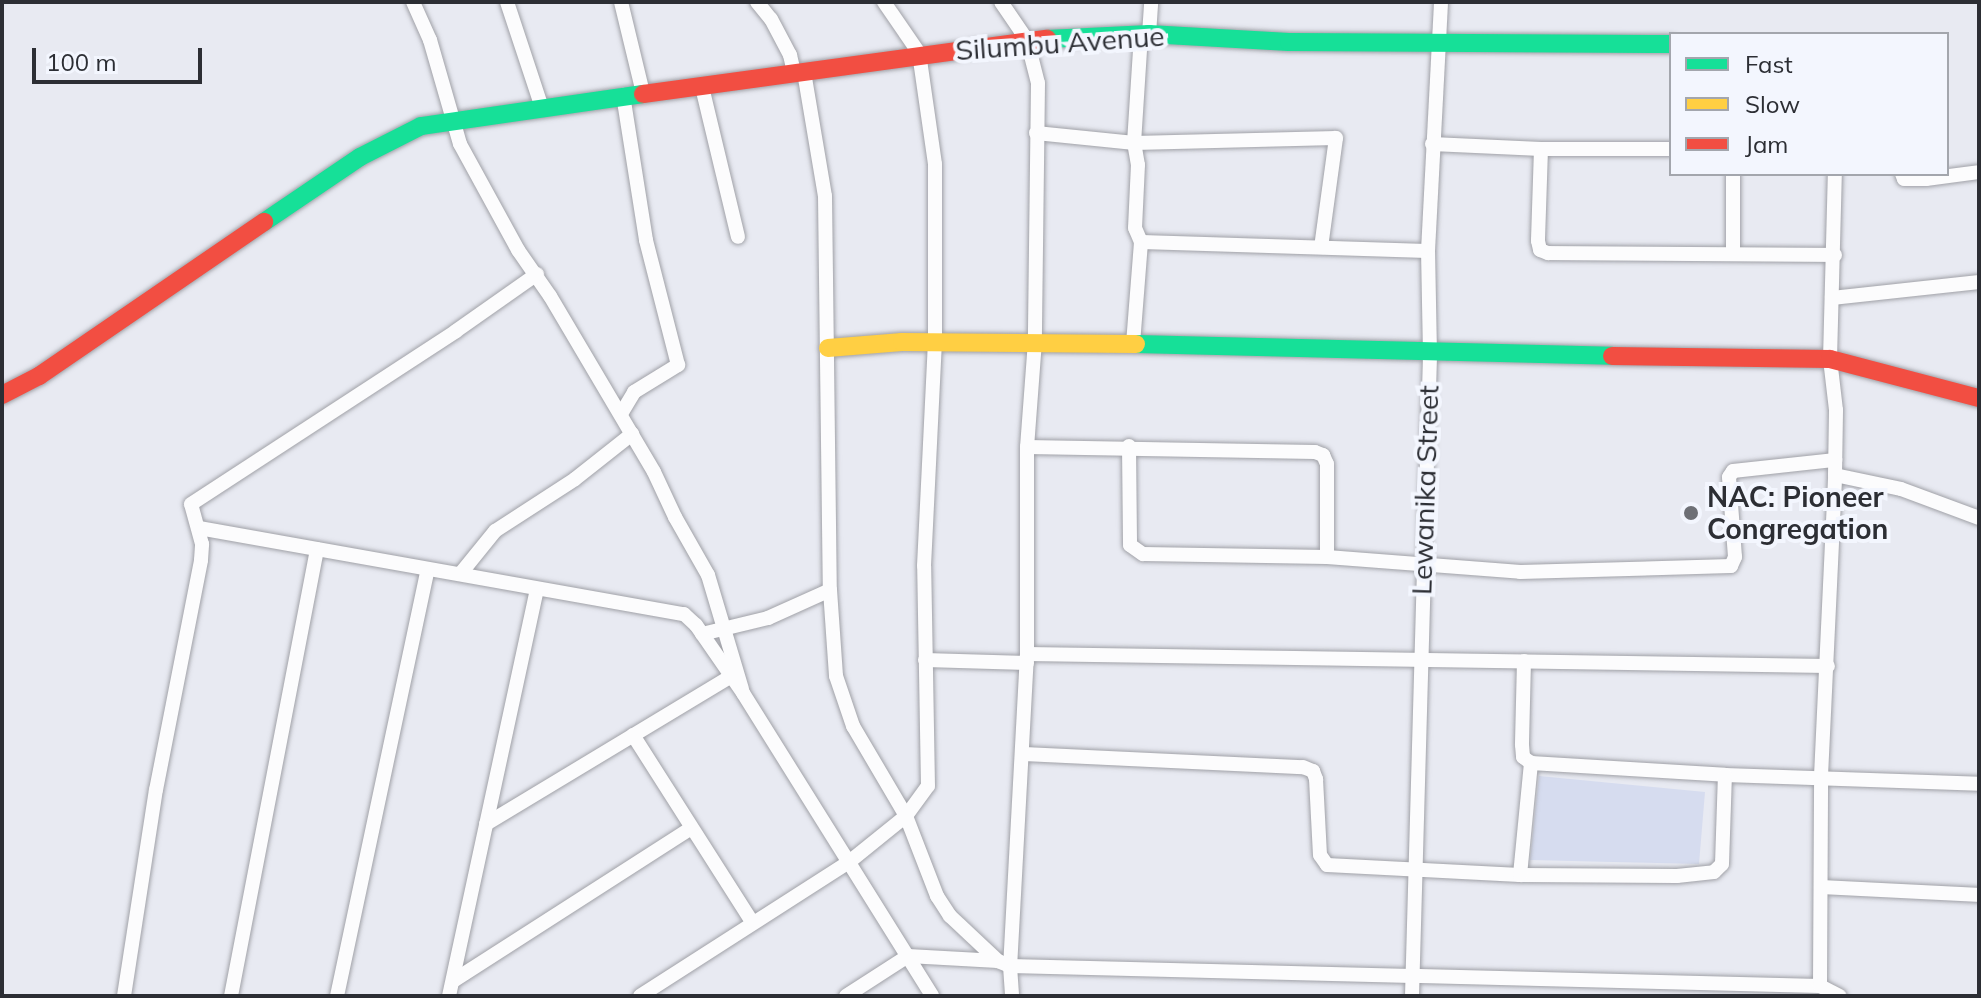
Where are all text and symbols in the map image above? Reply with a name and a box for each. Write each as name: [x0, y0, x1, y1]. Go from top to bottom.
street label: Silumbu Avenue: [954, 19, 1166, 67]
scale bar: [36, 32, 206, 82]
legend: [1669, 32, 1949, 176]
text: 100 m: [46, 47, 117, 77]
text: Fast: [1745, 49, 1793, 79]
text: Slow: [1745, 89, 1800, 119]
text: Jam: [1745, 129, 1788, 159]
street label: Lewanika Street: [1405, 385, 1445, 595]
place label: NAC: Pioneer Congregation: [1707, 480, 1888, 546]
marker: NAC: Pioneer Congregation: [1682, 504, 1700, 522]

